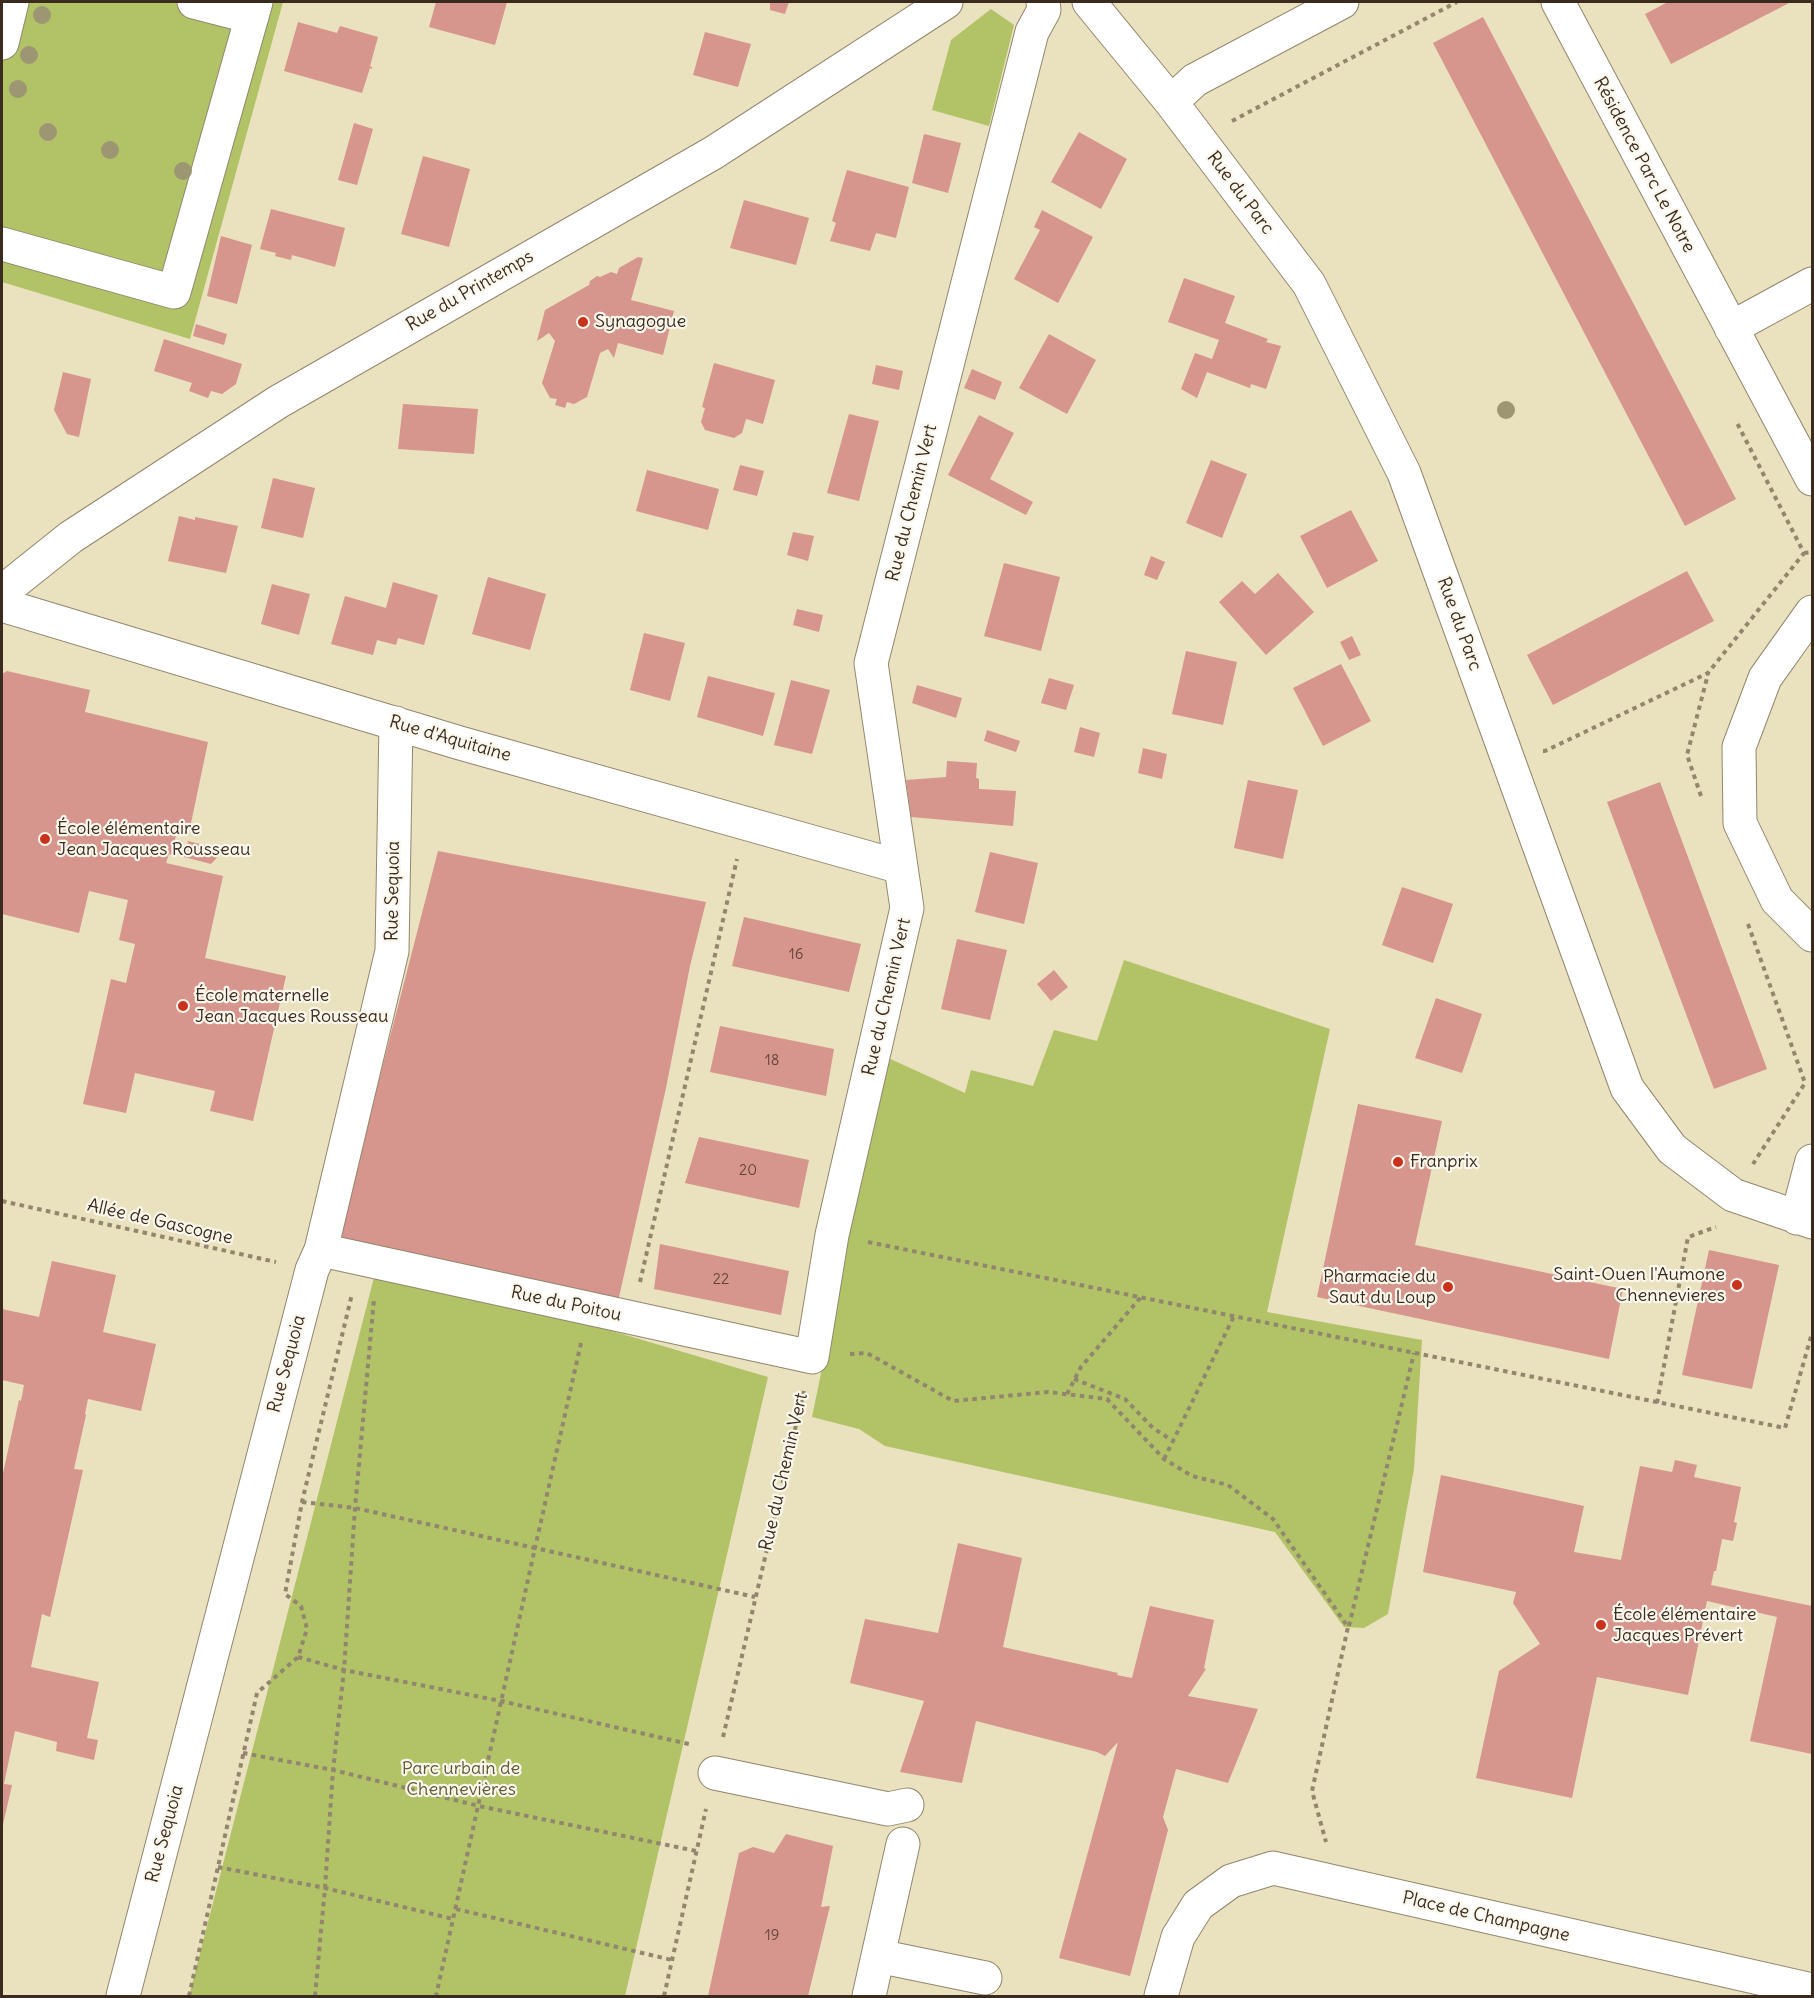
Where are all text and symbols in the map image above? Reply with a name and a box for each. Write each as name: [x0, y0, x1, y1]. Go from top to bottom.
street label: Résidence Parc Le Notre: [1589, 73, 1699, 257]
street label: Rue du Parc: [1202, 147, 1278, 239]
street label: Rue du Printemps: [403, 246, 537, 336]
place label: Synagogue: [595, 311, 686, 333]
marker: Synagogue: [576, 315, 590, 329]
street label: Rue du Chemin Vert: [882, 422, 942, 584]
street label: Rue du Parc: [1432, 574, 1486, 674]
street label: Rue d'Aquitaine: [387, 711, 513, 767]
place label: École élémentaire Jean Jacques Rousseau: [57, 818, 250, 860]
marker: École élémentaire Jean Jacques Rousseau: [38, 832, 52, 846]
street label: Rue Sequoia: [381, 841, 405, 941]
street label: Rue du Chemin Vert: [858, 916, 916, 1078]
house number: 16: [789, 946, 803, 964]
place label: École maternelle Jean Jacques Rousseau: [195, 985, 388, 1028]
marker: École maternelle Jean Jacques Rousseau: [176, 999, 190, 1013]
house number: 18: [765, 1052, 779, 1070]
place label: Franprix: [1410, 1151, 1478, 1173]
marker: Franprix: [1391, 1155, 1405, 1169]
house number: 20: [739, 1162, 757, 1180]
street label: Allée de Gascogne: [85, 1195, 235, 1249]
place label: Saint-Ouen l'Aumone Chennevieres: [1553, 1264, 1725, 1306]
place label: Pharmacie du Saut du Loup: [1323, 1266, 1436, 1308]
house number: 22: [713, 1271, 729, 1289]
marker: Saint-Ouen l'Aumone Chennevieres: [1730, 1278, 1744, 1292]
marker: Pharmacie du Saut du Loup: [1441, 1280, 1455, 1294]
street label: Rue du Poitou: [509, 1282, 623, 1326]
street label: Rue Sequoia: [264, 1313, 310, 1415]
street label: Rue du Chemin Vert: [755, 1391, 813, 1553]
place label: École élémentaire Jacques Prévert: [1613, 1604, 1756, 1646]
marker: École élémentaire Jacques Prévert: [1594, 1618, 1608, 1632]
park label: Parc urbain de Chennevières: [402, 1758, 520, 1800]
street label: Rue Sequoia: [142, 1783, 188, 1885]
street label: Place de Champagne: [1400, 1887, 1572, 1947]
house number: 19: [765, 1927, 779, 1945]

